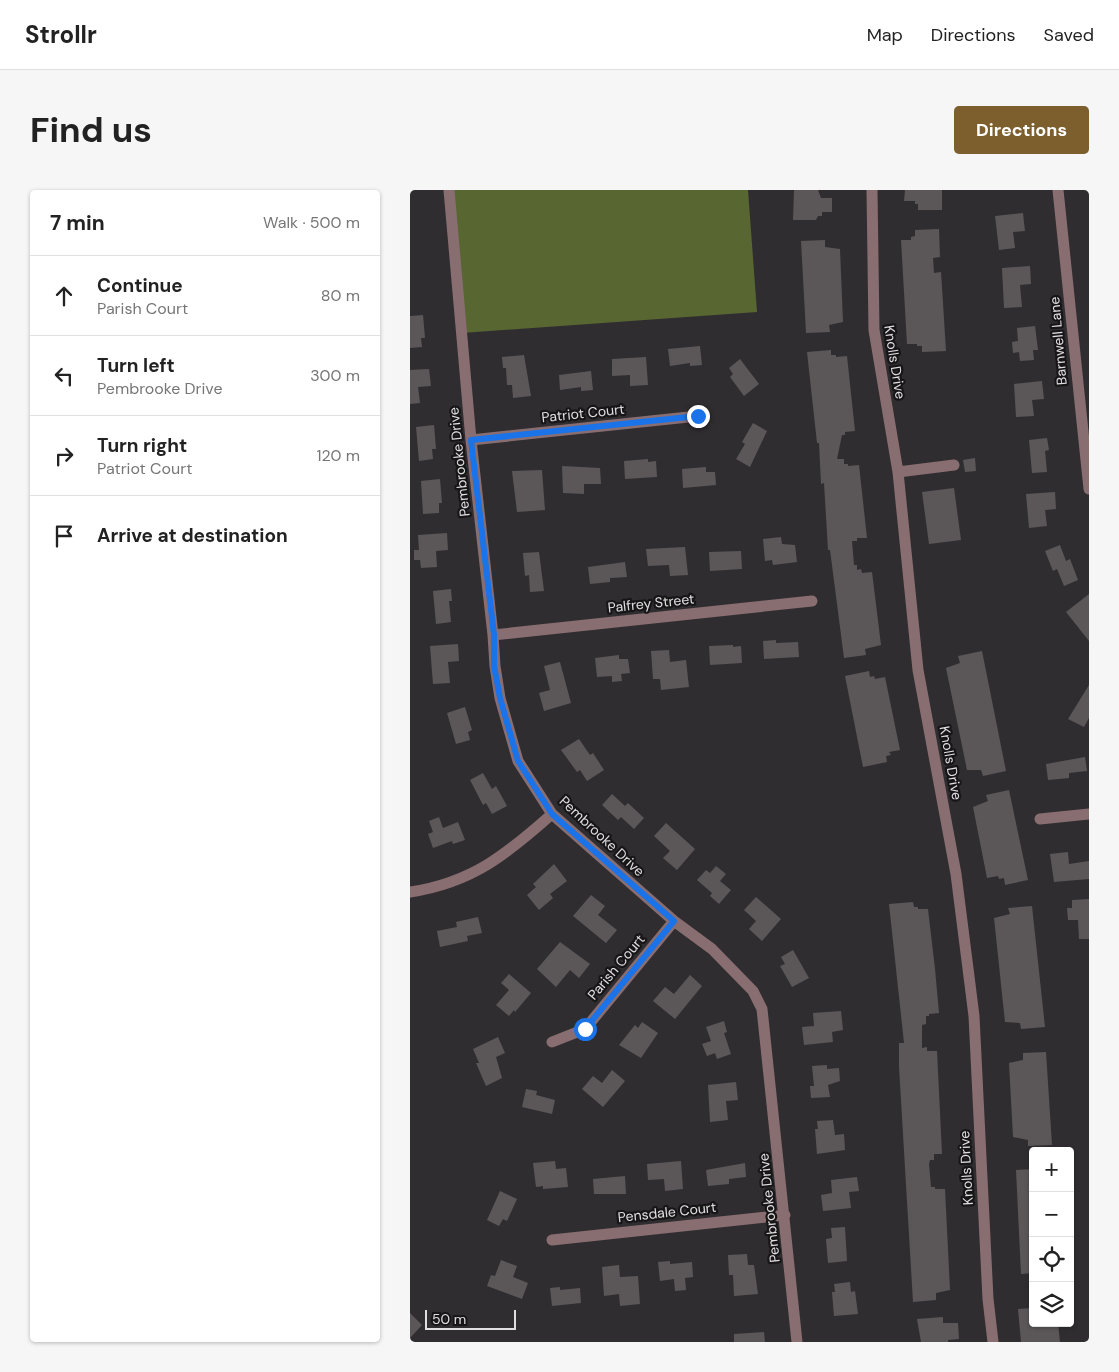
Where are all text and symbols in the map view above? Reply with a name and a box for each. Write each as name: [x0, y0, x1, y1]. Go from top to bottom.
text: Strollr: [25, 19, 97, 50]
text: Map: [867, 23, 903, 47]
text: Directions: [931, 23, 1016, 47]
text: Saved: [1044, 23, 1094, 47]
button: Directions: [954, 106, 1089, 154]
text: Find us: [30, 107, 152, 153]
text: 7 min: [50, 209, 105, 237]
text: Walk · 500 m: [263, 212, 360, 233]
text: Continue: [97, 273, 183, 298]
icon: ahead: [50, 282, 78, 310]
text: 80 m: [321, 285, 360, 306]
street label: Barnwell Lane: [1045, 296, 1071, 386]
text: Parish Court: [97, 298, 188, 319]
street label: Knolls Drive: [880, 324, 910, 400]
text: Turn left: [97, 353, 175, 378]
icon: left: [50, 362, 78, 390]
text: 300 m: [310, 365, 360, 386]
text: Pembrooke Drive: [97, 378, 223, 399]
street label: Patriot Court: [541, 400, 625, 426]
route end: [687, 405, 710, 428]
street label: Pembrooke Drive: [444, 406, 474, 518]
text: Turn right: [97, 433, 187, 458]
icon: right: [50, 442, 78, 470]
text: 120 m: [316, 445, 360, 466]
text: Patriot Court: [97, 458, 192, 479]
icon: arrive: [50, 522, 78, 550]
text: Arrive at destination: [97, 523, 288, 548]
street label: Palfrey Street: [607, 589, 695, 617]
street label: Knolls Drive: [936, 725, 966, 801]
street label: Pembrooke Drive: [556, 792, 648, 880]
street label: Parish Court: [583, 931, 649, 1003]
route start: [574, 1018, 597, 1041]
street label: Knolls Drive: [955, 1130, 977, 1206]
map controls: [1029, 1147, 1074, 1327]
button: +: [1029, 1147, 1074, 1192]
street label: Pembrooke Drive: [754, 1152, 784, 1264]
button: −: [1029, 1192, 1074, 1237]
street label: Pensdale Court: [617, 1198, 717, 1226]
button: locate: [1029, 1237, 1074, 1282]
button: layers: [1029, 1282, 1074, 1327]
scale bar: [425, 1307, 516, 1330]
text: 50 m: [432, 1310, 466, 1328]

